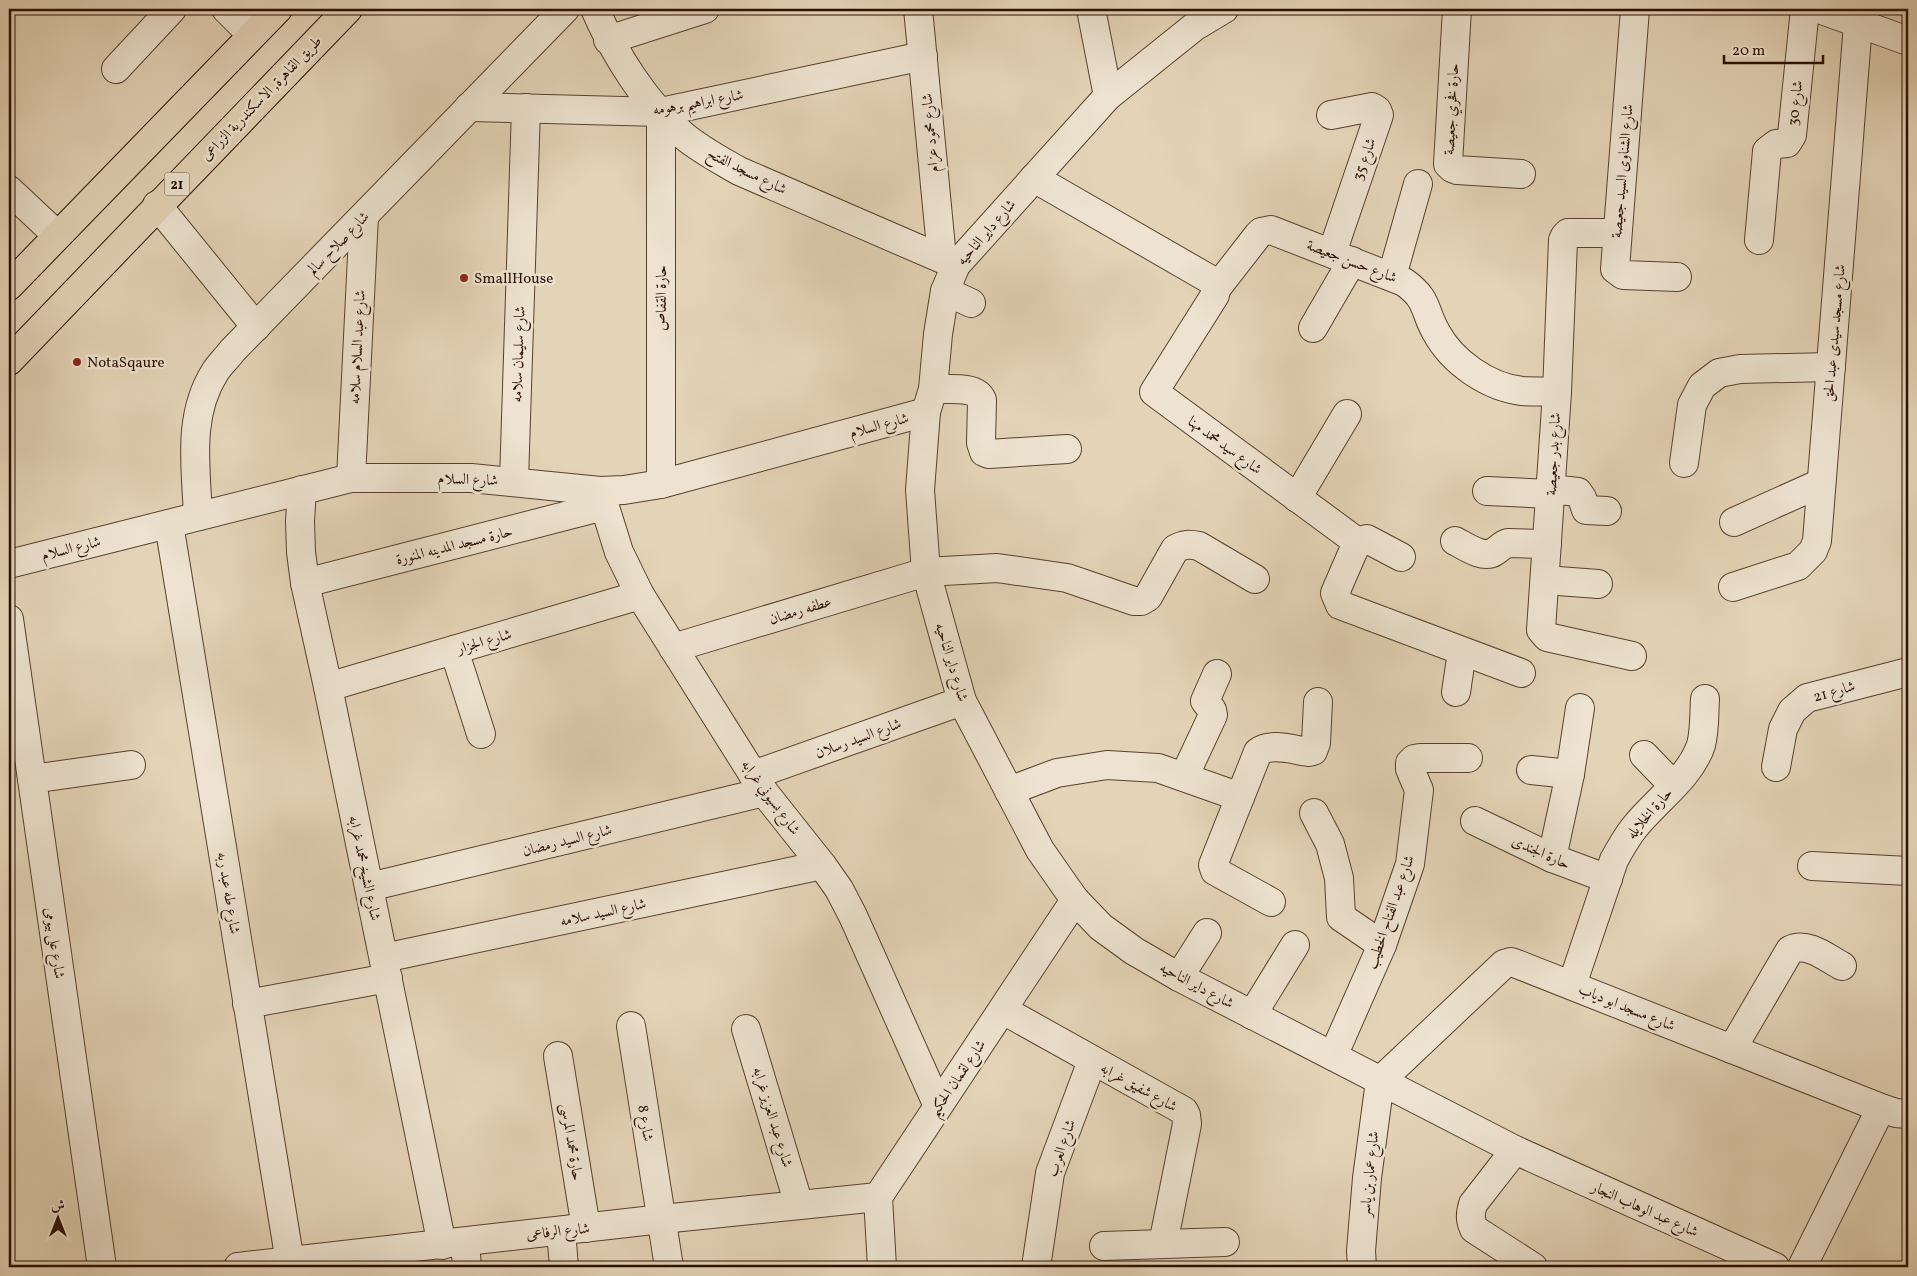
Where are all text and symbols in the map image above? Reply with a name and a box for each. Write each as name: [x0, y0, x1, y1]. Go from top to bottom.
street label: طريق القاهرة, الاسكندرية الزراعى: [197, 32, 327, 166]
scale bar: [1724, 32, 1823, 64]
text: 20 m: [1732, 41, 1765, 62]
street label: حارة فخري جعيصة: [1440, 63, 1465, 156]
street label: شارع 30: [1784, 79, 1810, 127]
street label: شارع ابراهيم برهومه: [651, 85, 746, 125]
street label: شارع محمود عزام: [918, 92, 946, 173]
street label: شارع الشناوى السيد جعيصة: [1607, 103, 1641, 239]
street label: شارع 35: [1348, 135, 1383, 184]
street label: شارع مسجد الفتح: [702, 144, 790, 202]
road number: 21: [164, 172, 190, 195]
street label: شارع داير الناحيه: [953, 195, 1022, 271]
street label: شارع صلاح سالم: [303, 207, 376, 281]
street label: شارع حسن جعيصة: [1303, 236, 1400, 290]
street label: شارع مسجد سيدى عبد الحق: [1819, 264, 1853, 403]
street label: حارة القفاص: [652, 265, 673, 331]
place label: SmallHouse: [474, 269, 553, 290]
marker: SmallHouse: [458, 272, 470, 284]
street label: شارع عبد السلام سلامه: [345, 289, 373, 405]
street label: شارع سليمان سلامه: [507, 305, 533, 403]
place label: NotaSqaure: [87, 353, 165, 374]
marker: NotaSqaure: [71, 356, 83, 368]
street label: شارع السلام: [847, 408, 912, 445]
street label: شارع سيد محمد مهنا: [1182, 412, 1266, 481]
street label: شارع بدر جعيصة: [1542, 412, 1568, 496]
street label: شارع السلام: [437, 469, 499, 493]
street label: حارة مسجد المدينه المنورة: [394, 522, 515, 571]
street label: شارع السلام: [39, 532, 104, 568]
street label: عطفه رمضان: [767, 592, 834, 631]
street label: شارع داير الناحيه: [928, 620, 972, 705]
street label: شارع الجزار: [453, 625, 515, 662]
street label: شارع 21: [1811, 676, 1858, 709]
street label: شارع السيد رسلان: [812, 714, 905, 766]
street label: شارع بسيوني غرابه: [734, 756, 804, 840]
street label: حارة الخلايله: [1622, 784, 1678, 844]
street label: شارع الشيخ محمد غرابه: [340, 814, 385, 923]
street label: شارع السيد رمضان: [520, 820, 615, 864]
street label: حارة الجندى: [1508, 831, 1573, 876]
street label: شارع طه عبد ربه: [210, 851, 244, 936]
street label: شارع عبد الفتاح الخطيب: [1362, 853, 1422, 973]
street label: شارع السيد سلامه: [558, 894, 649, 934]
street label: شارع على بيومى: [37, 906, 69, 981]
street label: شارع داير الناحيه: [1155, 958, 1237, 1016]
street label: شارع مسجد ابو دياب: [1575, 979, 1678, 1038]
street label: شارع لقمان الحكيم: [925, 1036, 994, 1123]
street label: شارع شفيق غرابه: [1096, 1059, 1181, 1119]
street label: شارع عبد العزيز غرابه: [745, 1065, 797, 1170]
street label: حارة محمد المرسى: [554, 1102, 587, 1182]
street label: شارع 8: [630, 1103, 658, 1143]
street label: شارع العرب: [1043, 1117, 1083, 1180]
street label: شارع عمار بن ياسر: [1355, 1130, 1386, 1220]
street label: شارع عبد الوهاب النجار: [1585, 1177, 1701, 1244]
north arrow: [32, 1194, 82, 1244]
text: ش: [51, 1197, 65, 1216]
street label: شارع الرفاعى: [525, 1219, 591, 1247]

